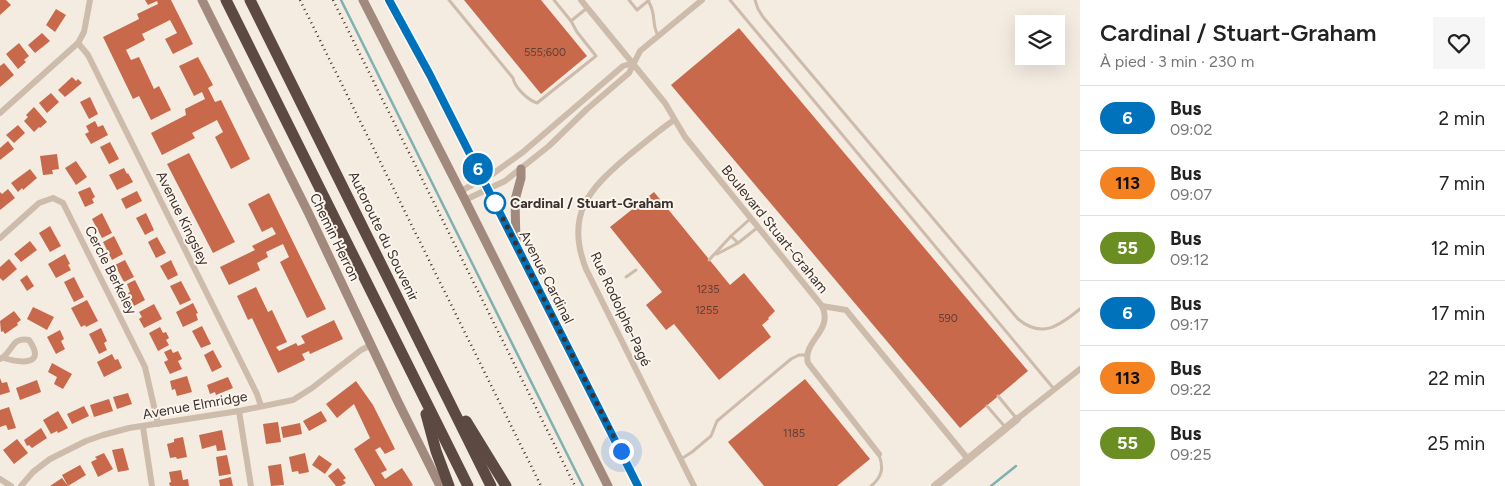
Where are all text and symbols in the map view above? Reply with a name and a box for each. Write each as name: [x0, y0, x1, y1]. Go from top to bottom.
map controls: [1015, 15, 1065, 65]
button: layers: [1015, 15, 1065, 65]
button: heart: [1433, 17, 1485, 69]
text: Cardinal / Stuart-Graham: [1100, 18, 1376, 47]
house number: 555;600: [524, 46, 566, 59]
text: À pied · 3 min · 230 m: [1100, 52, 1254, 71]
text: Bus: [1170, 97, 1201, 120]
text: 6: [1122, 107, 1133, 129]
text: 2 min: [1439, 107, 1485, 130]
text: 09:02: [1170, 120, 1213, 139]
line badge: 6: [462, 153, 494, 185]
text: 6: [473, 158, 483, 180]
street label: Boulevard Stuart-Graham: [718, 162, 832, 297]
text: Bus: [1170, 162, 1201, 185]
street label: Avenue Kingsley: [152, 168, 213, 269]
street label: Autoroute du Souvenir: [345, 169, 422, 304]
text: 113: [1115, 172, 1140, 194]
text: 7 min: [1439, 172, 1485, 195]
text: 09:07: [1170, 185, 1212, 204]
street label: Chemin Herron: [306, 191, 363, 284]
marker: Cardinal / Stuart-Graham: [484, 192, 506, 214]
place label: Cardinal / Stuart-Graham: [510, 195, 674, 212]
street label: Cercle Berkeley: [81, 223, 141, 318]
text: Bus: [1170, 227, 1201, 250]
street label: Avenue Cardinal: [516, 228, 577, 327]
text: 55: [1117, 237, 1138, 259]
text: 12 min: [1431, 237, 1485, 260]
street label: Rue Rodolphe-Pagé: [587, 249, 655, 370]
text: 09:12: [1170, 250, 1209, 269]
house number: 1235: [696, 283, 720, 296]
text: Bus: [1170, 292, 1201, 315]
text: 6: [1122, 302, 1133, 324]
text: 17 min: [1431, 302, 1485, 325]
house number: 1255: [695, 304, 719, 317]
house number: 590: [938, 312, 958, 325]
text: 09:17: [1170, 315, 1209, 334]
text: Bus: [1170, 357, 1201, 380]
text: 113: [1115, 367, 1140, 389]
text: 22 min: [1428, 367, 1485, 390]
text: 09:22: [1170, 380, 1211, 399]
street label: Avenue Elmridge: [141, 388, 249, 423]
text: Bus: [1170, 422, 1201, 445]
house number: 1185: [783, 427, 805, 440]
text: 55: [1117, 432, 1138, 454]
text: 25 min: [1428, 432, 1485, 455]
your location: [609, 439, 634, 464]
text: 09:25: [1170, 445, 1212, 464]

